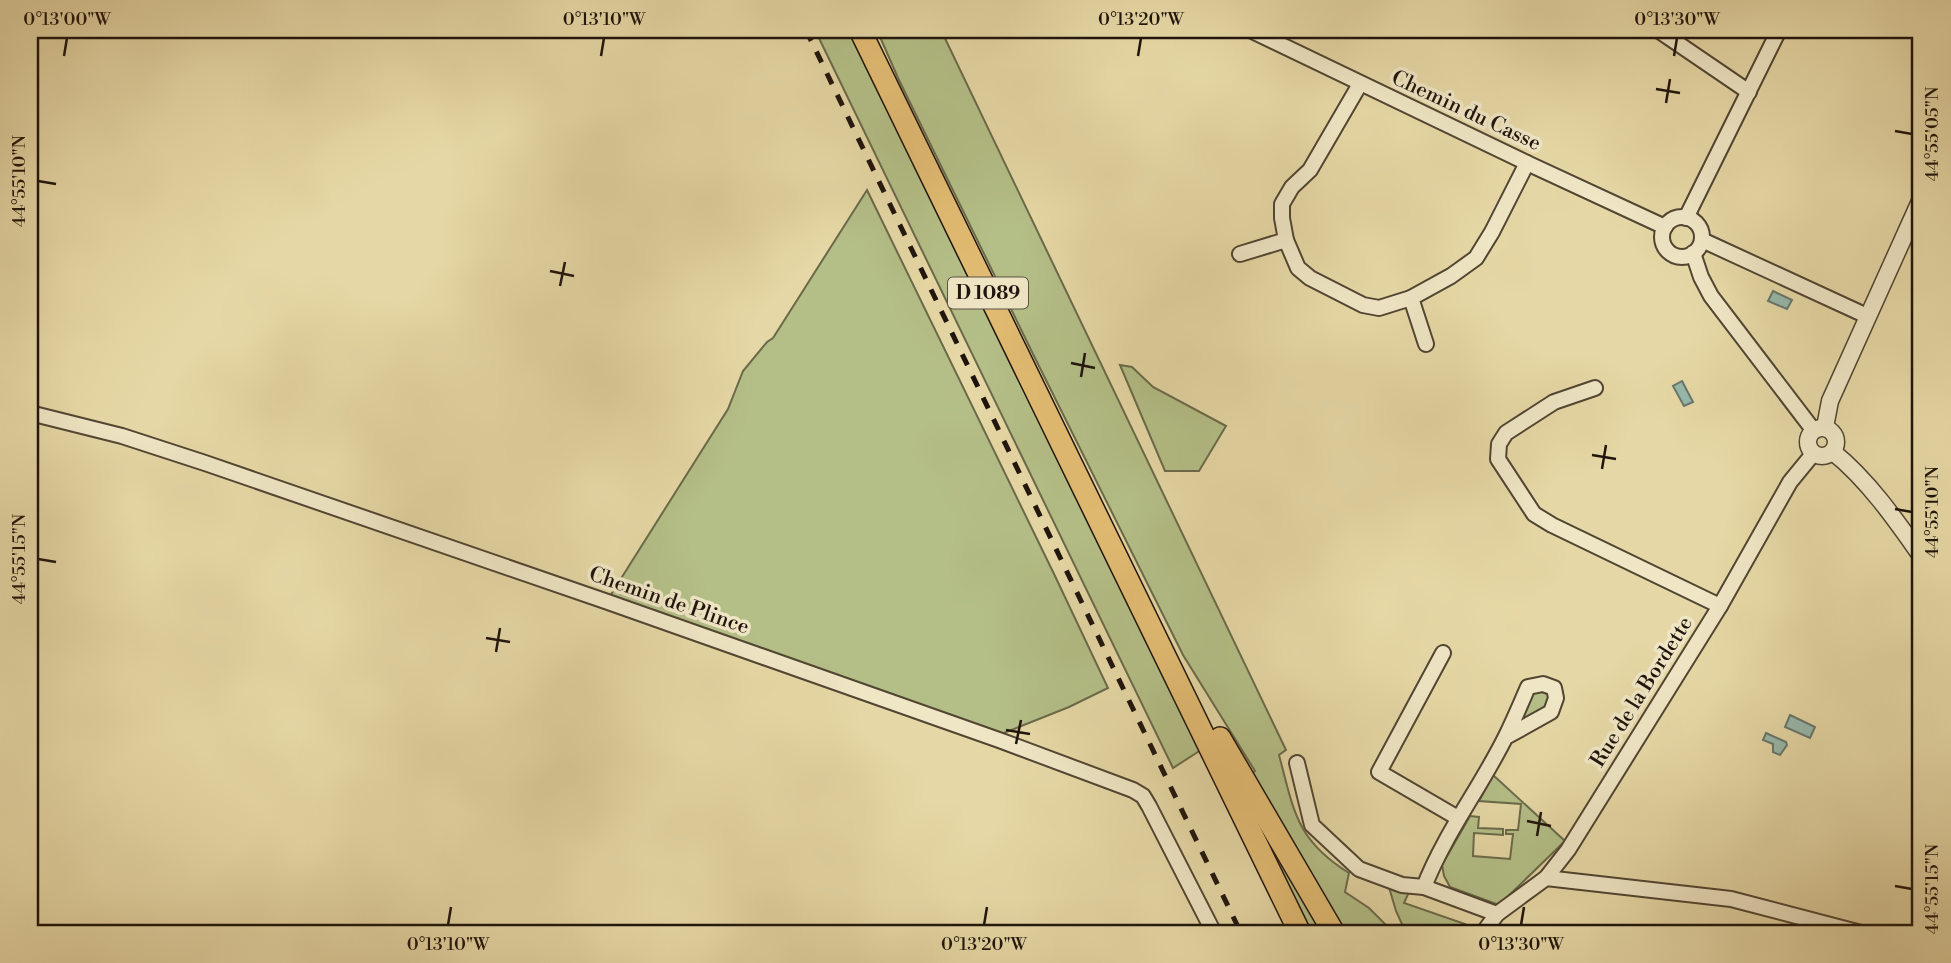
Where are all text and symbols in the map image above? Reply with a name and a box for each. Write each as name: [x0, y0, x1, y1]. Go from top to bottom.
text: 0°13'00"W: [23, 8, 111, 31]
text: 0°13'10"W: [563, 8, 646, 31]
text: 0°13'20"W: [1098, 8, 1185, 31]
text: 0°13'30"W: [1634, 8, 1720, 31]
street label: Chemin du Casse: [1387, 65, 1545, 157]
text: 44°55'05"N: [1921, 86, 1944, 181]
text: 44°55'10"N: [8, 134, 31, 227]
road number: D 1089: [948, 278, 1028, 308]
text: 44°55'10"N: [1921, 465, 1944, 558]
text: 44°55'15"N: [8, 513, 31, 604]
street label: Chemin de Plince: [585, 561, 753, 641]
street label: Rue de la Bordette: [1585, 612, 1699, 772]
text: 44°55'15"N: [1921, 843, 1944, 934]
text: 0°13'10"W: [407, 933, 490, 956]
text: 0°13'20"W: [941, 933, 1028, 956]
text: 0°13'30"W: [1478, 933, 1564, 956]

